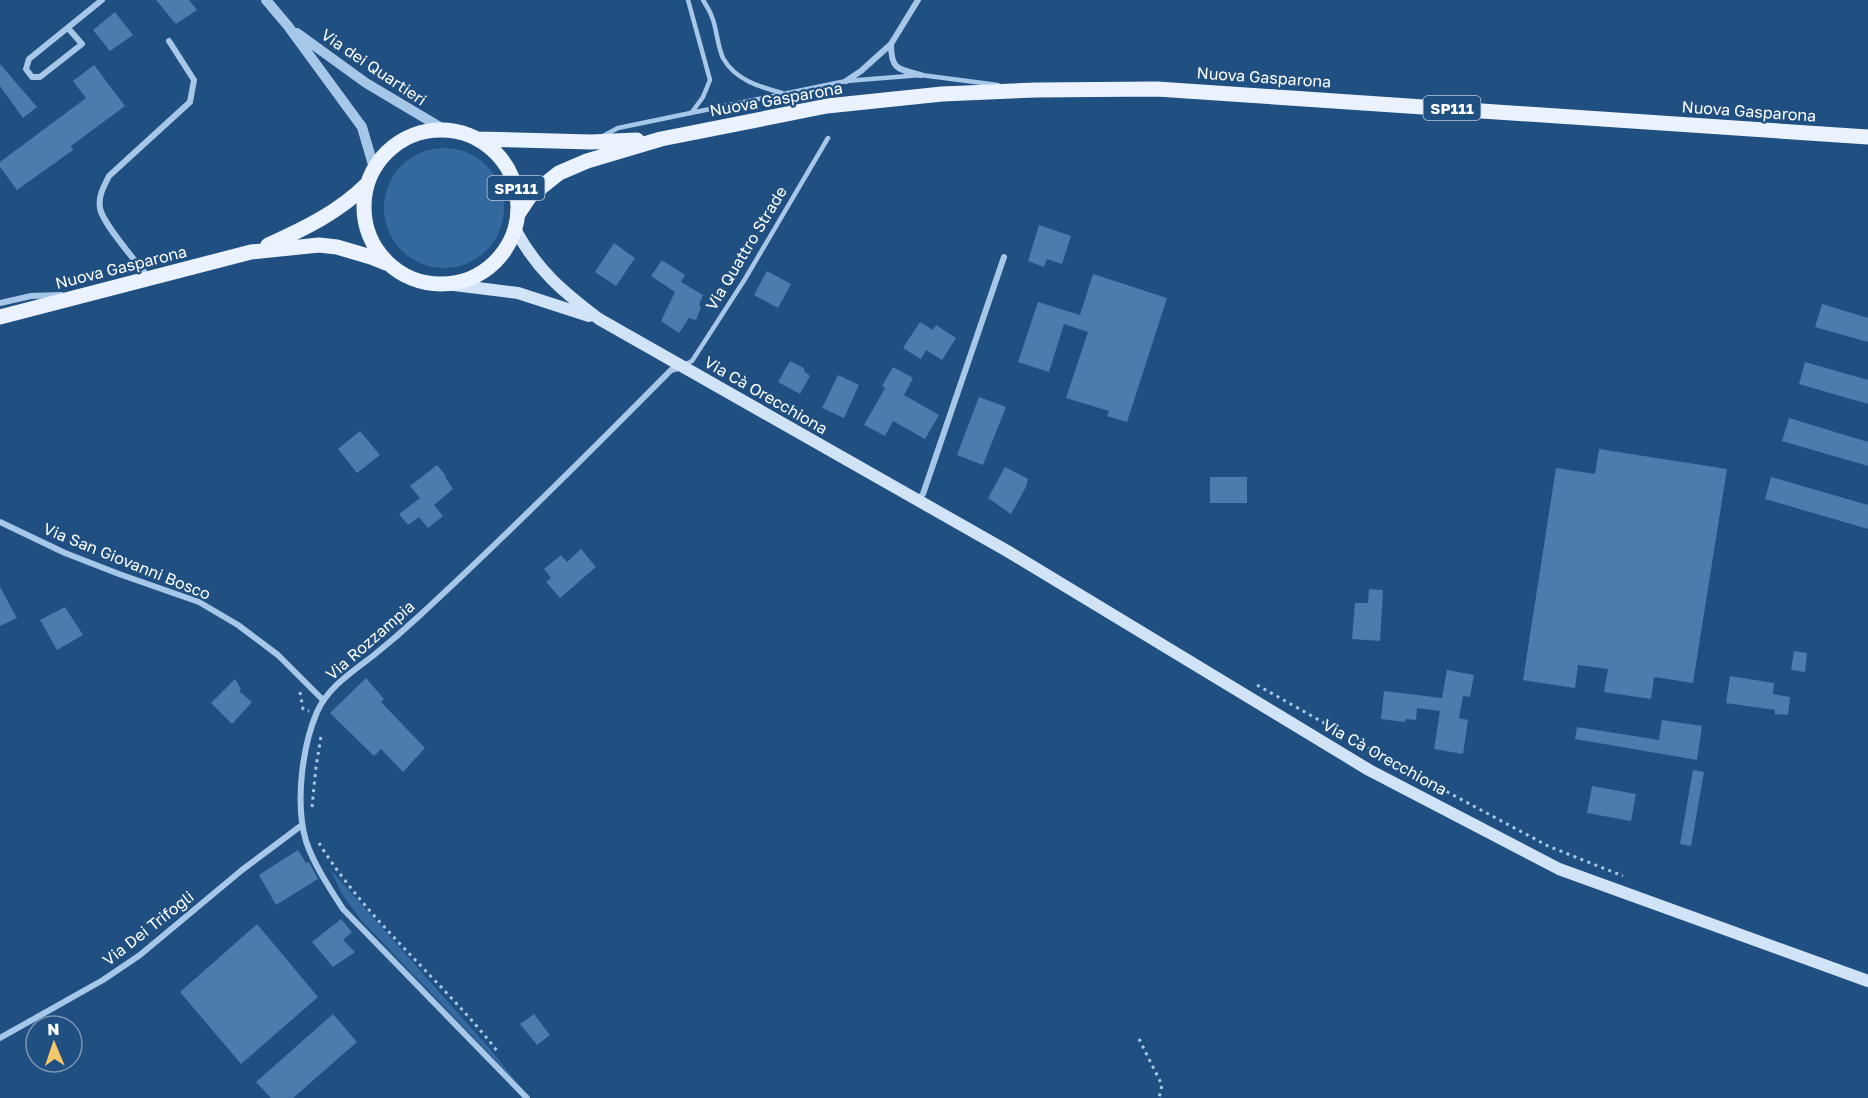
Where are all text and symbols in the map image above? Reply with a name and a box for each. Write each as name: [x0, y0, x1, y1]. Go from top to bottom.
street label: Via dei Quartieri: [317, 24, 431, 110]
street label: Nuova Gasparona: [1196, 62, 1332, 92]
street label: Nuova Gasparona: [708, 77, 844, 121]
road number: SP111: [1424, 96, 1480, 120]
street label: Nuova Gasparona: [1681, 96, 1817, 126]
road number: SP111: [488, 176, 544, 200]
street label: Via Quattro Strade: [701, 182, 791, 314]
street label: Nuova Gasparona: [53, 241, 189, 293]
street label: Via Cà Orecchiona: [701, 352, 831, 438]
street label: Via San Giovanni Bosco: [40, 518, 214, 604]
street label: Via Rozzampia: [321, 596, 419, 684]
street label: Via Cà Orecchiona: [1319, 715, 1451, 799]
street label: Via Dei Trifogli: [98, 886, 198, 970]
north arrow: [24, 1014, 84, 1074]
text: N: [47, 1019, 60, 1039]

